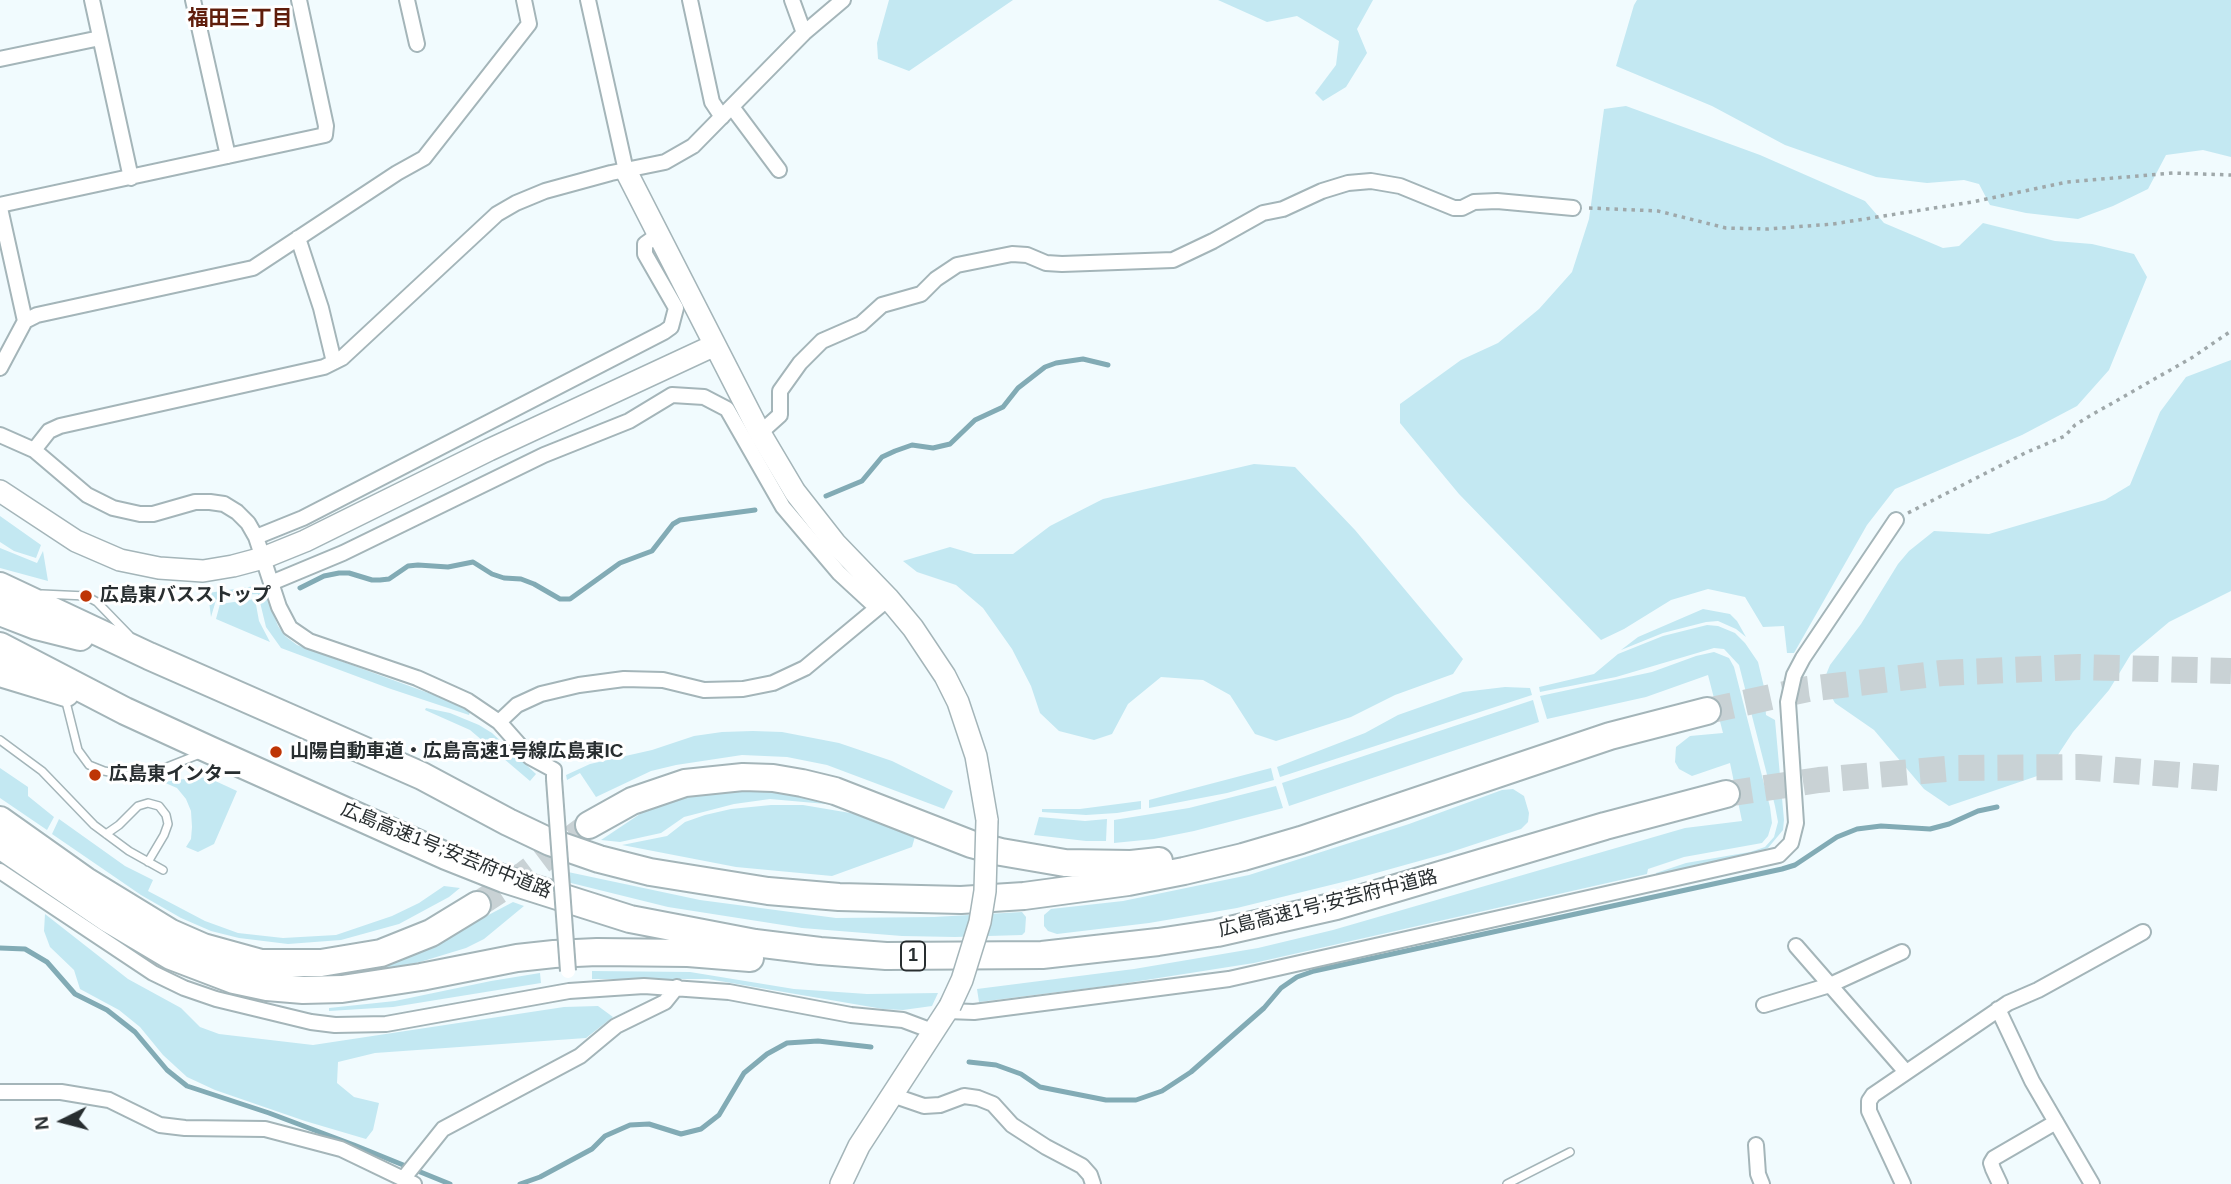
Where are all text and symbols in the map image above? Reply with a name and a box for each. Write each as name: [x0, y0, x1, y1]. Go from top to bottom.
district label: 福田三丁目: [188, 6, 292, 32]
place label: 広島東バスストップ: [100, 585, 271, 607]
marker: 広島東バスストップ: [78, 588, 94, 604]
place label: 山陽自動車道・広島高速1号線広島東IC: [290, 741, 624, 763]
marker: 山陽自動車道・広島高速1号線広島東IC: [268, 744, 284, 760]
place label: 広島東インター: [109, 764, 242, 786]
marker: 広島東インター: [87, 767, 103, 783]
street label: 広島高速1号;安芸府中道路: [337, 798, 555, 904]
street label: 広島高速1号;安芸府中道路: [1216, 866, 1440, 942]
road number: 1: [901, 942, 925, 971]
north arrow: [28, 1086, 98, 1156]
text: N: [30, 1115, 53, 1131]

